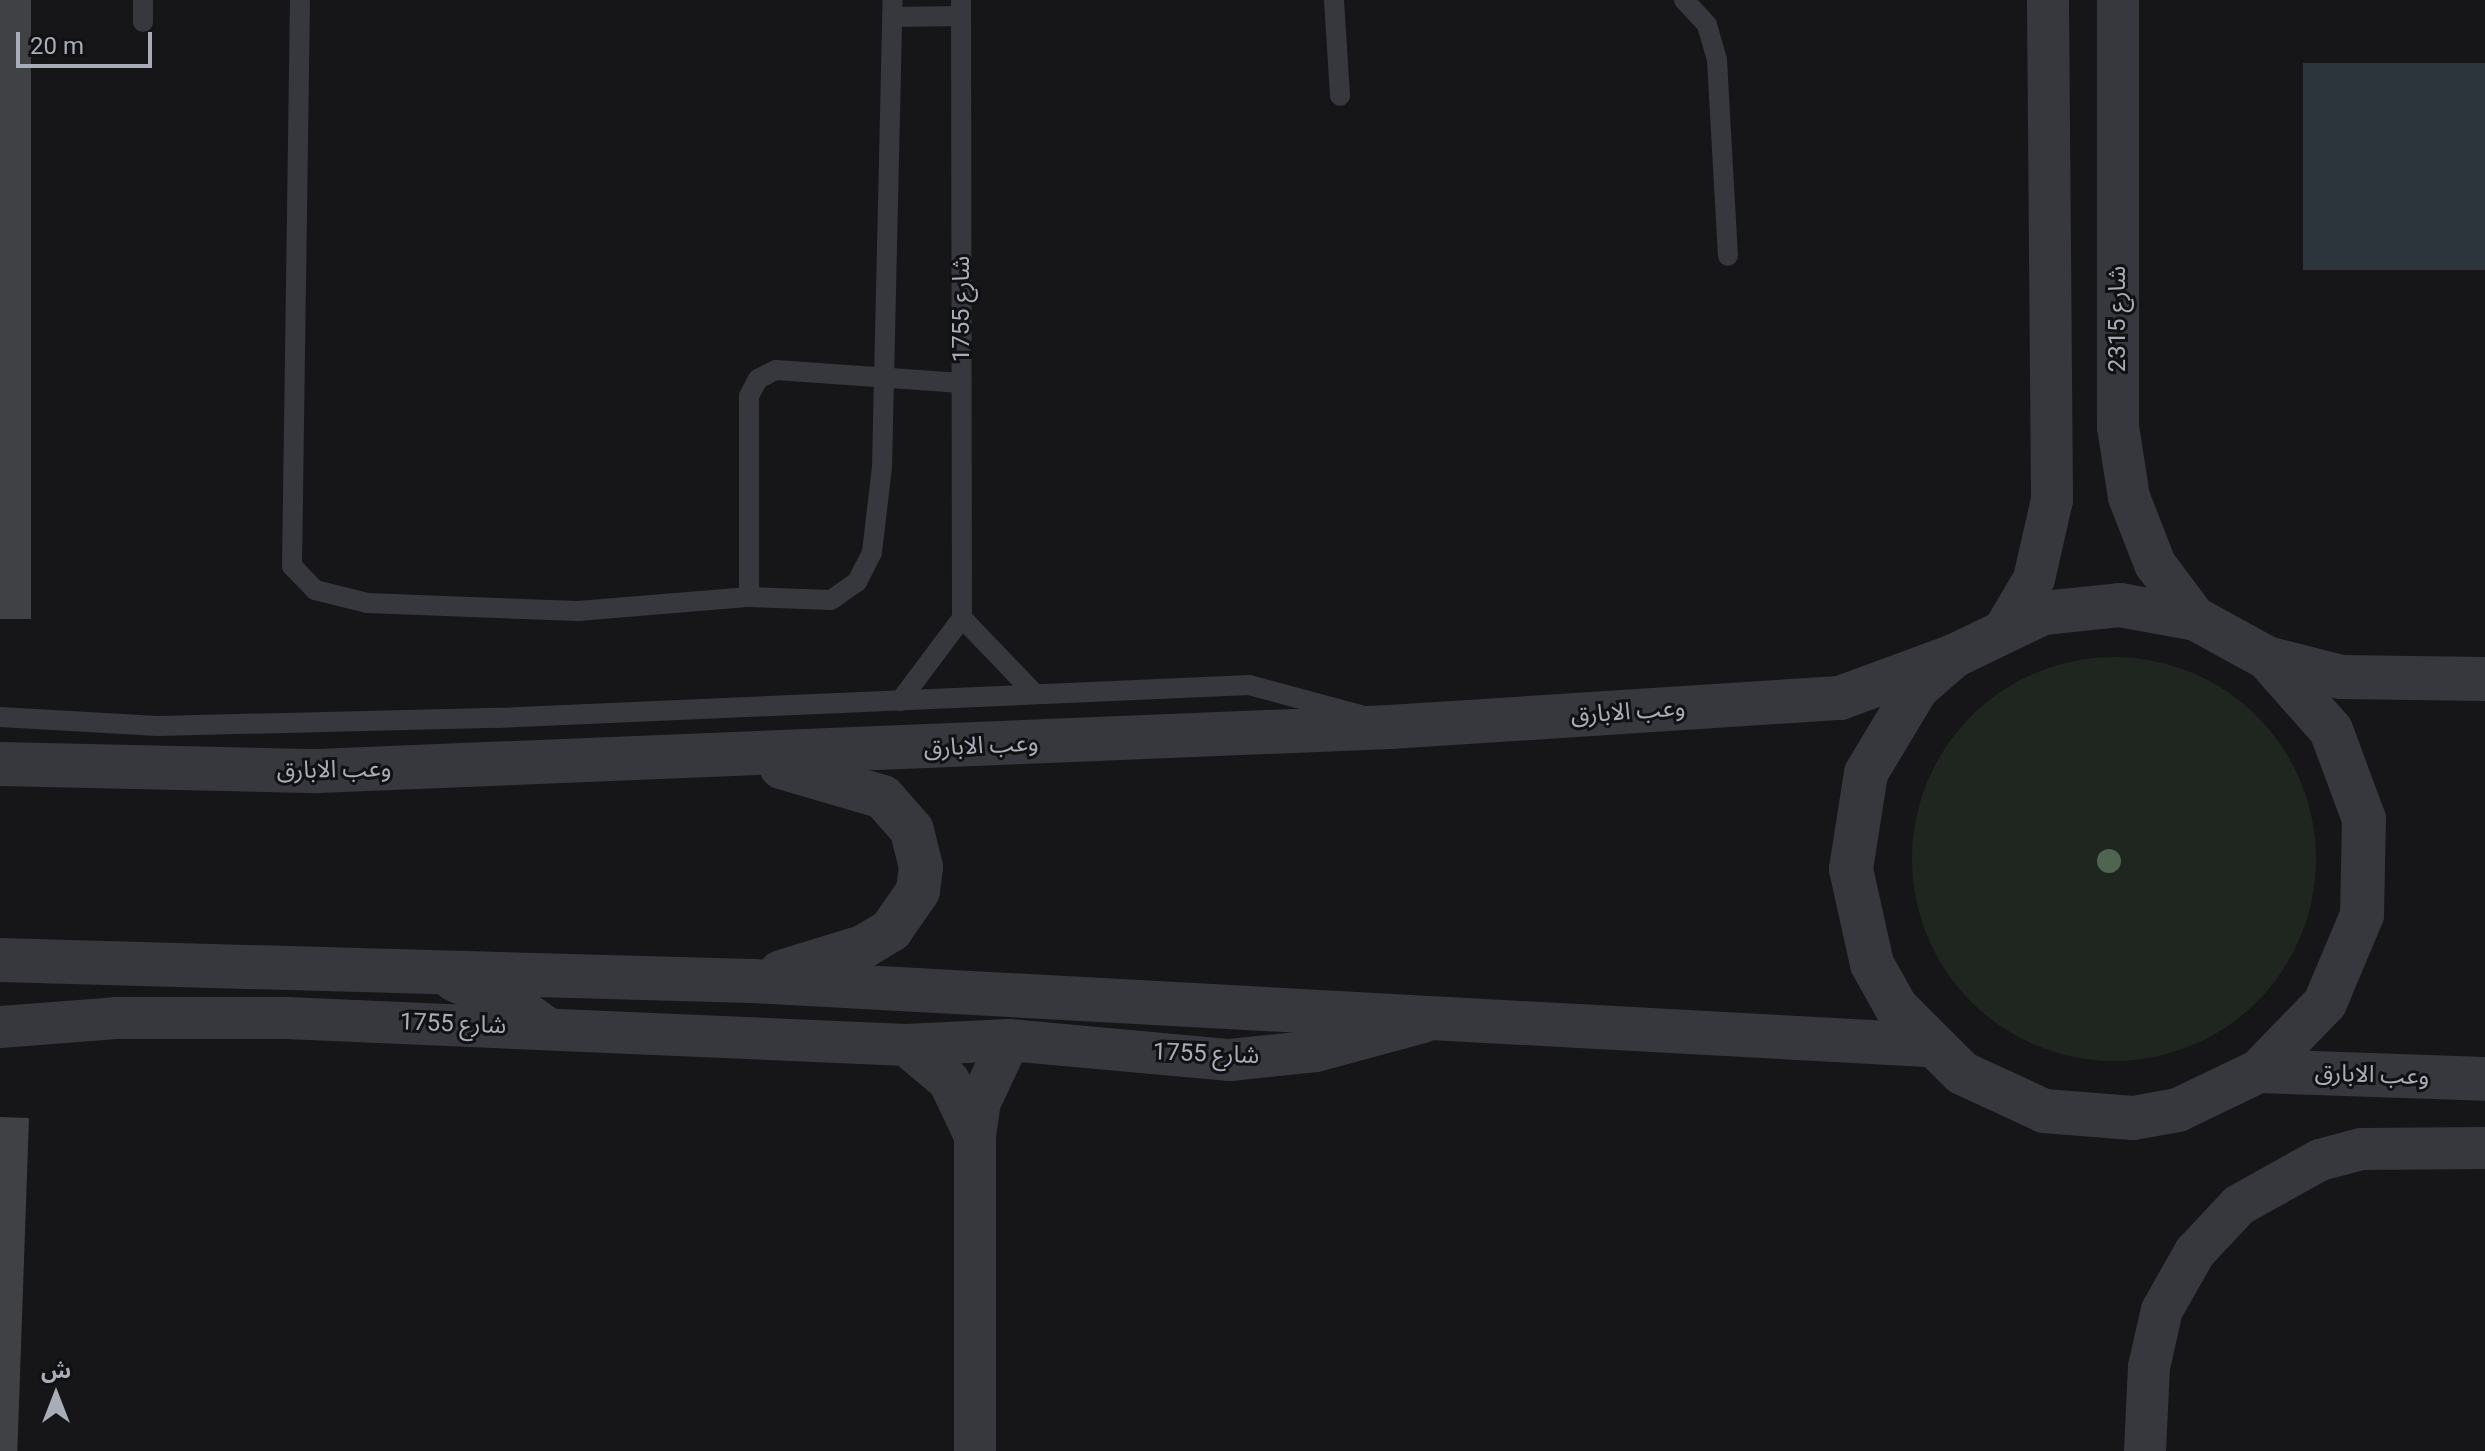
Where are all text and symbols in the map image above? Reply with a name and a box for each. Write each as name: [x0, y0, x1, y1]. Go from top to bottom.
scale bar: [20, 16, 156, 66]
text: 20 m: [30, 32, 84, 60]
street label: شارع 1755: [948, 256, 976, 362]
street label: شارع 2315: [2104, 266, 2132, 372]
street label: وعب الابارق: [1570, 694, 1686, 730]
street label: وعب الابارق: [923, 729, 1039, 763]
street label: وعب الابارق: [276, 755, 392, 785]
street label: شارع 1755: [399, 1008, 507, 1040]
street label: شارع 1755: [1152, 1038, 1260, 1070]
street label: وعب الابارق: [2314, 1059, 2430, 1091]
north arrow: [16, 1355, 96, 1435]
text: ش: [41, 1358, 71, 1383]

